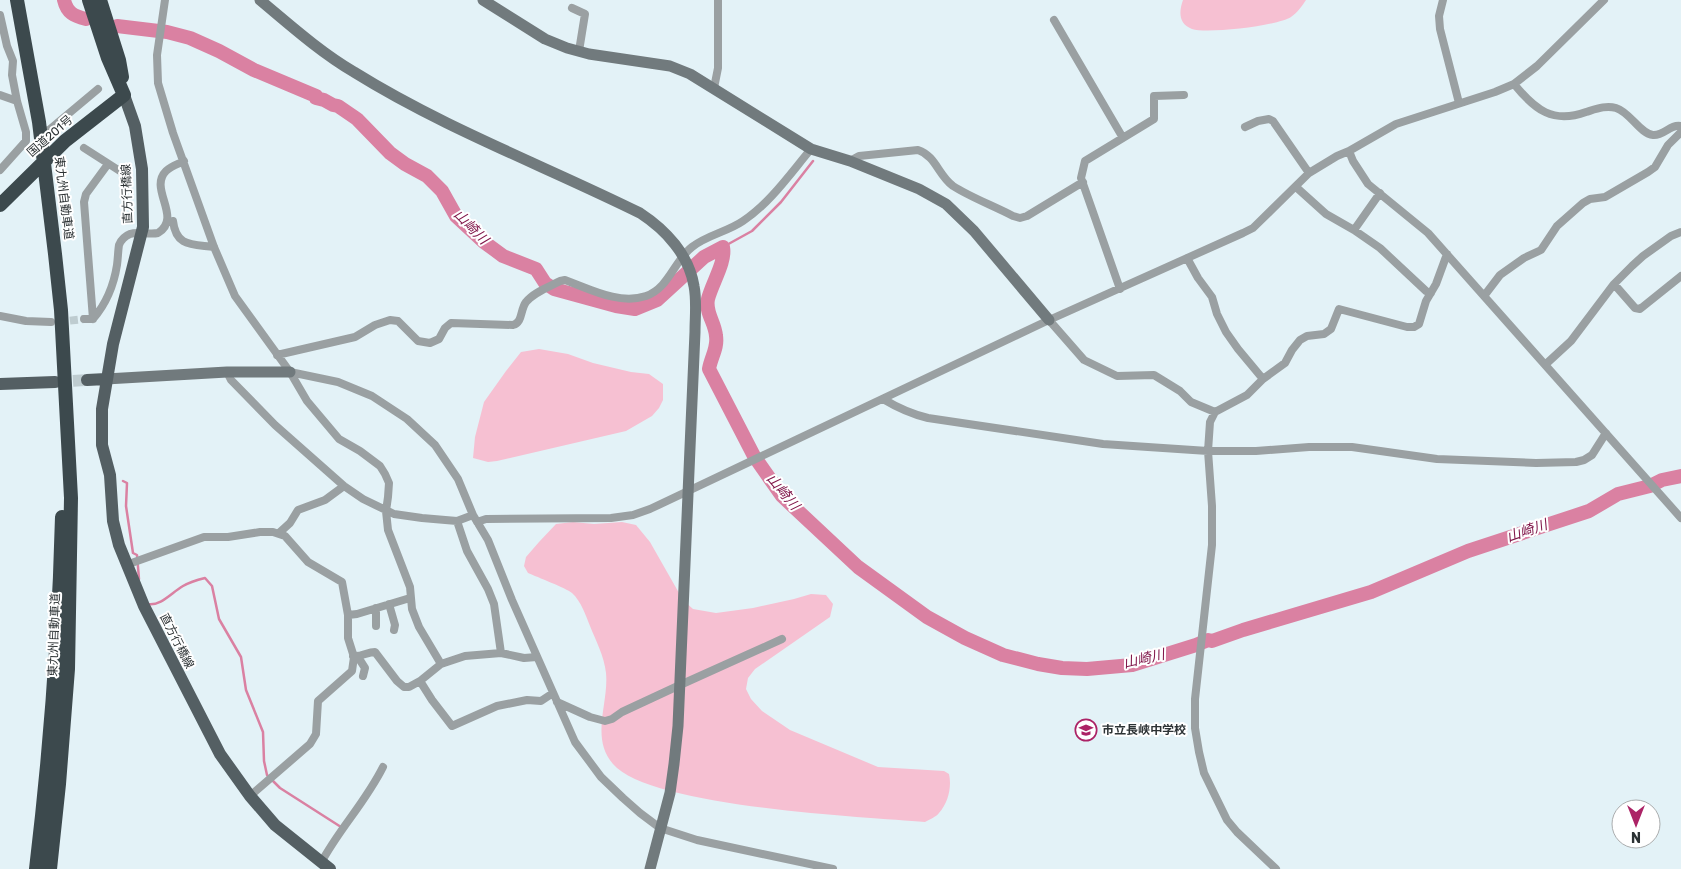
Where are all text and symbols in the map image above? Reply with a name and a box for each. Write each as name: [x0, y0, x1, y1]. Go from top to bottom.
street label: 国道201号: [24, 112, 76, 160]
street label: 東九州自動車道: [52, 155, 76, 241]
street label: 直方行橋線: [119, 164, 135, 224]
water label: 山崎川: [450, 206, 493, 249]
water label: 山崎川: [763, 470, 804, 515]
water label: 山崎川: [1504, 515, 1552, 546]
street label: 東九州自動車道: [46, 593, 62, 677]
street label: 直方行橋線: [157, 611, 197, 671]
water label: 山崎川: [1122, 646, 1168, 672]
school or university icon: 市立長峡中学校: [1074, 718, 1098, 742]
place label: 市立長峡中学校: [1102, 723, 1186, 737]
north arrow: [1611, 799, 1661, 849]
text: N: [1631, 828, 1641, 845]

